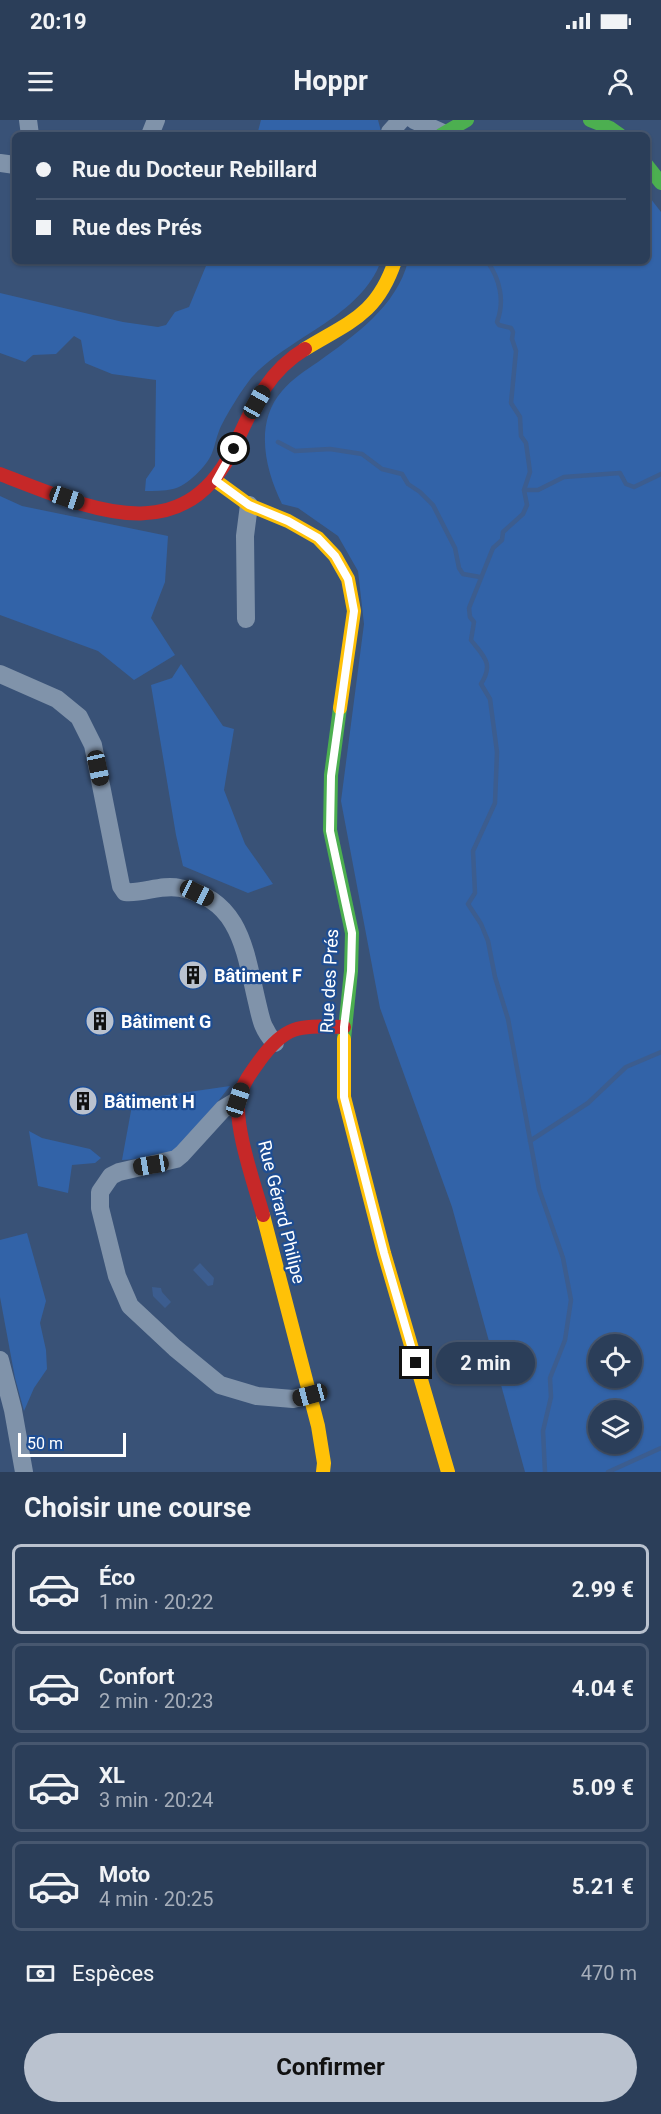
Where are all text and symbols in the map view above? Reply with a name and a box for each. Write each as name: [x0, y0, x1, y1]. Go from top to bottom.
text: 20:19: [30, 9, 87, 34]
icon: menu: [24, 65, 57, 98]
text: Hoppr: [293, 65, 368, 97]
icon: person: [604, 65, 637, 98]
text: Rue du Docteur Rebillard: [72, 157, 317, 182]
text: Rue des Prés: [72, 215, 202, 240]
car: [240, 382, 274, 422]
route start: [220, 435, 247, 462]
car: [47, 484, 87, 512]
car: [85, 749, 111, 787]
car: [177, 877, 217, 909]
street label: Rue des Prés: [316, 928, 342, 1034]
building icon: Bâtiment F: [177, 959, 209, 991]
place label: Bâtiment F: [214, 965, 302, 986]
building icon: Bâtiment G: [84, 1005, 116, 1037]
place label: Bâtiment G: [121, 1011, 211, 1032]
car: [224, 1080, 252, 1120]
building icon: Bâtiment H: [67, 1085, 99, 1117]
place label: Bâtiment H: [104, 1091, 195, 1112]
street label: Rue Gérard Philipe: [254, 1138, 310, 1286]
car: [132, 1153, 170, 1177]
map controls: [588, 1334, 642, 1454]
button: locate: [588, 1334, 642, 1388]
callout: 2 min: [437, 1342, 536, 1384]
route end: [402, 1349, 429, 1376]
text: 2 min: [460, 1351, 511, 1375]
car: [290, 1382, 330, 1408]
button: layers: [588, 1400, 642, 1454]
scale bar: [18, 1430, 126, 1458]
text: 50 m: [27, 1434, 63, 1453]
text: Choisir une course: [24, 1492, 251, 1524]
icon: car: [27, 1562, 81, 1616]
text: Éco: [99, 1565, 135, 1590]
text: 2.99 €: [572, 1577, 634, 1602]
text: 1 min · 20:22: [99, 1590, 214, 1614]
icon: car: [27, 1661, 81, 1715]
text: Confort: [99, 1664, 174, 1689]
text: 4.04 €: [572, 1676, 634, 1701]
text: 2 min · 20:23: [99, 1689, 214, 1713]
icon: car: [27, 1760, 81, 1814]
text: XL: [99, 1763, 125, 1788]
text: 5.09 €: [572, 1775, 634, 1800]
text: 3 min · 20:24: [99, 1788, 214, 1812]
icon: car: [27, 1859, 81, 1913]
text: Moto: [99, 1862, 150, 1887]
text: 5.21 €: [572, 1874, 634, 1899]
text: 4 min · 20:25: [99, 1887, 214, 1911]
icon: cash: [24, 1957, 57, 1990]
text: Espèces: [72, 1961, 154, 1986]
text: 470 m: [581, 1961, 637, 1985]
button: Confirmer: [24, 2033, 637, 2102]

